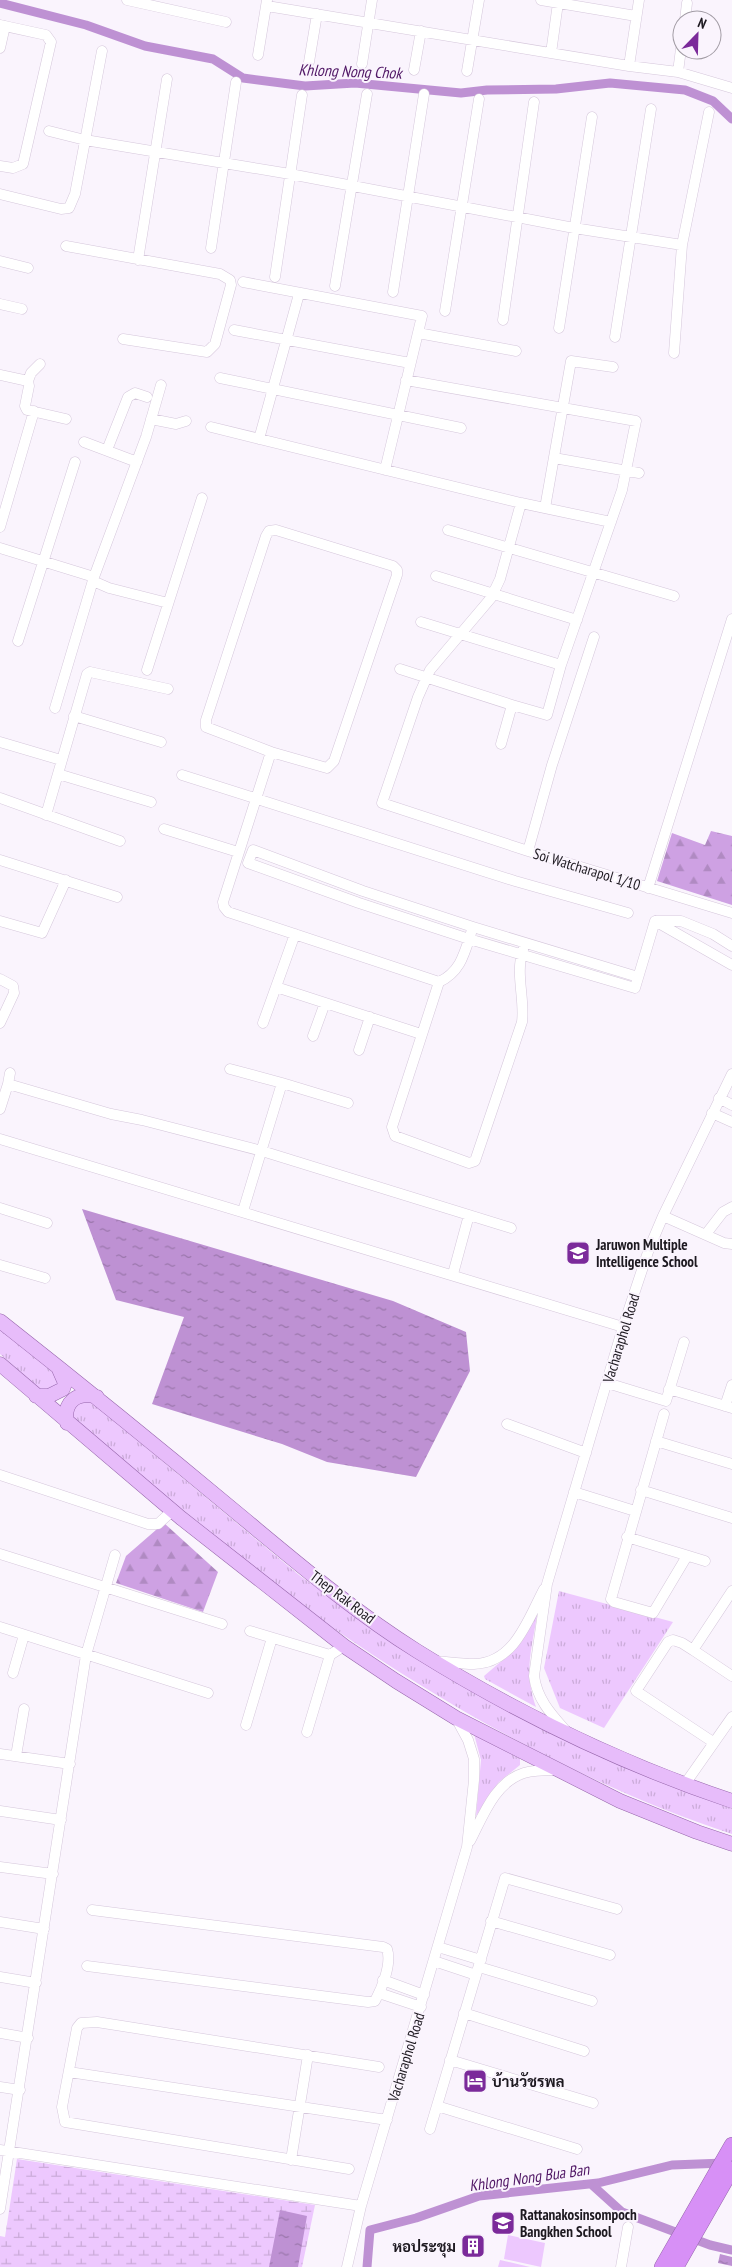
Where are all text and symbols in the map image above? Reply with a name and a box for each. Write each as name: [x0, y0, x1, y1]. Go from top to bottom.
north arrow: [672, 10, 722, 60]
text: N: [695, 13, 709, 33]
water label: Khlong Nong Chok: [298, 59, 404, 83]
street label: Soi Watcharapol 1/10: [531, 844, 643, 894]
place label: Jaruwon Multiple Intelligence School: [595, 1235, 698, 1271]
school or university icon: Jaruwon Multiple Intelligence School: [565, 1240, 591, 1266]
street label: Vacharaphol Road: [598, 1291, 644, 1386]
street label: Thep Rak Road: [307, 1566, 379, 1628]
street label: Vacharaphol Road: [383, 2010, 429, 2105]
hotel icon: บ้านวัชรพล: [462, 2068, 488, 2094]
place label: บ้านวัชรพล: [492, 2072, 565, 2091]
water label: Khlong Nong Bua Ban: [468, 2159, 591, 2195]
place label: Rattanakosinsompoch Bangkhen School: [520, 2205, 637, 2241]
school or university icon: Rattanakosinsompoch Bangkhen School: [490, 2210, 516, 2236]
building icon: หอประชุม: [460, 2233, 486, 2259]
place label: หอประชุม: [392, 2237, 456, 2258]

